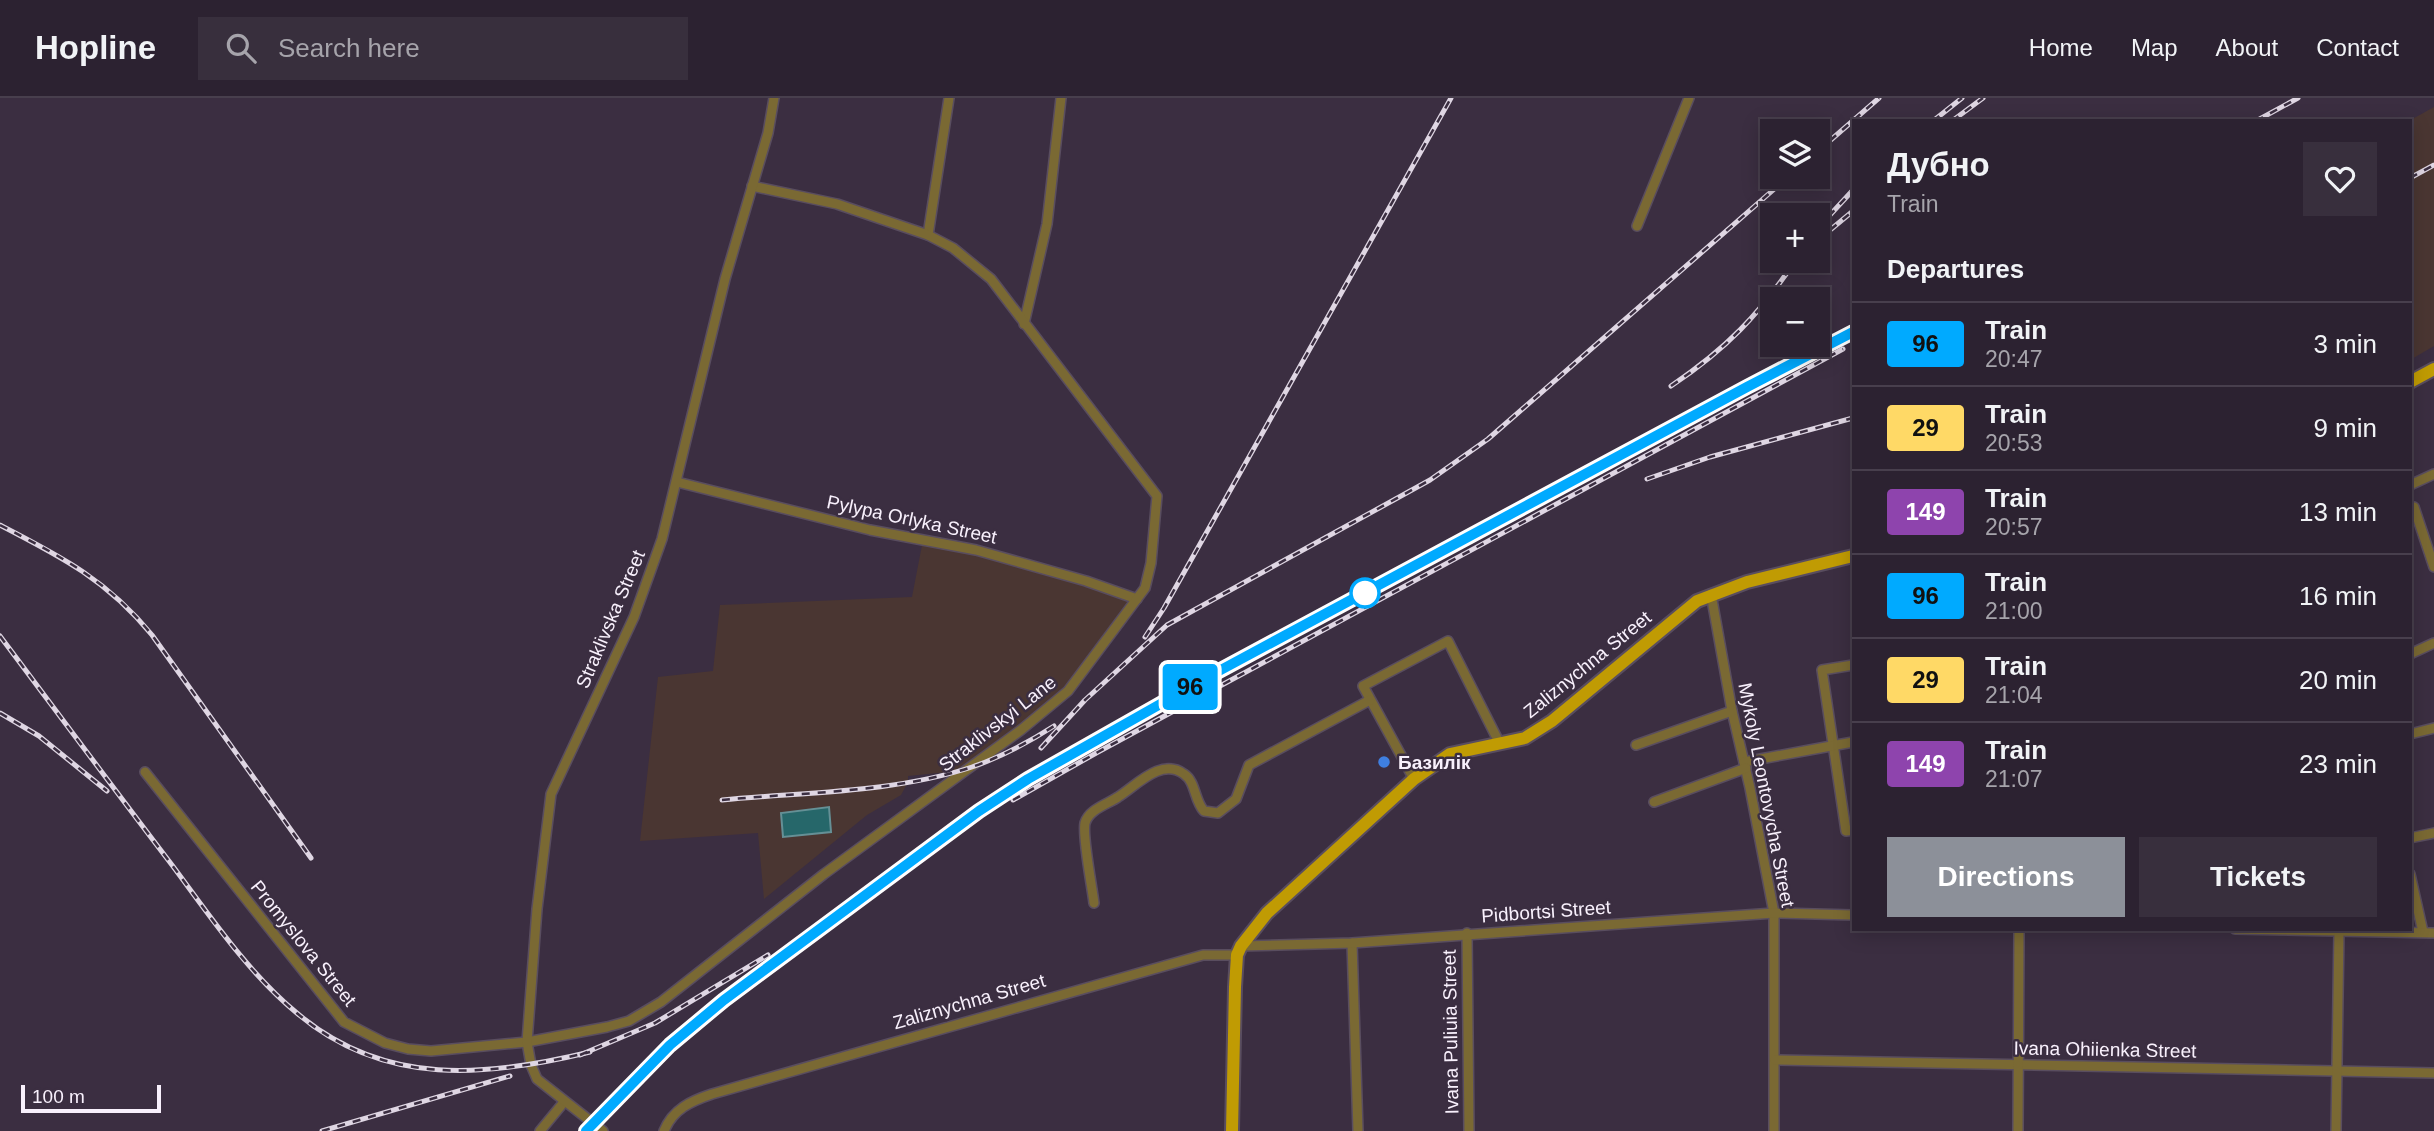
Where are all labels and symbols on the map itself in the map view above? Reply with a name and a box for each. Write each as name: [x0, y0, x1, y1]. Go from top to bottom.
street label: Pylypa Orlyka Street: [825, 491, 999, 548]
street label: Straklivska Street: [572, 546, 649, 691]
unlabelled marker: [1350, 578, 1380, 608]
street label: Zaliznychna Street: [1520, 606, 1656, 722]
line badge: 96: [1158, 664, 1222, 710]
street label: Straklivskyi Lane: [935, 671, 1060, 776]
street label: Mykoly Leontovycha Street: [1734, 681, 1799, 910]
place label: Базилік: [1398, 752, 1471, 773]
marker: Базилік: [1376, 754, 1392, 770]
street label: Promyslova Street: [247, 876, 361, 1011]
street label: Pidbortsi Street: [1481, 896, 1612, 927]
street label: Ivana Puliuia Street: [1439, 949, 1462, 1115]
street label: Zaliznychna Street: [891, 970, 1048, 1033]
street label: Ivana Ohiienka Street: [2013, 1037, 2197, 1062]
scale bar: [21, 1082, 161, 1114]

